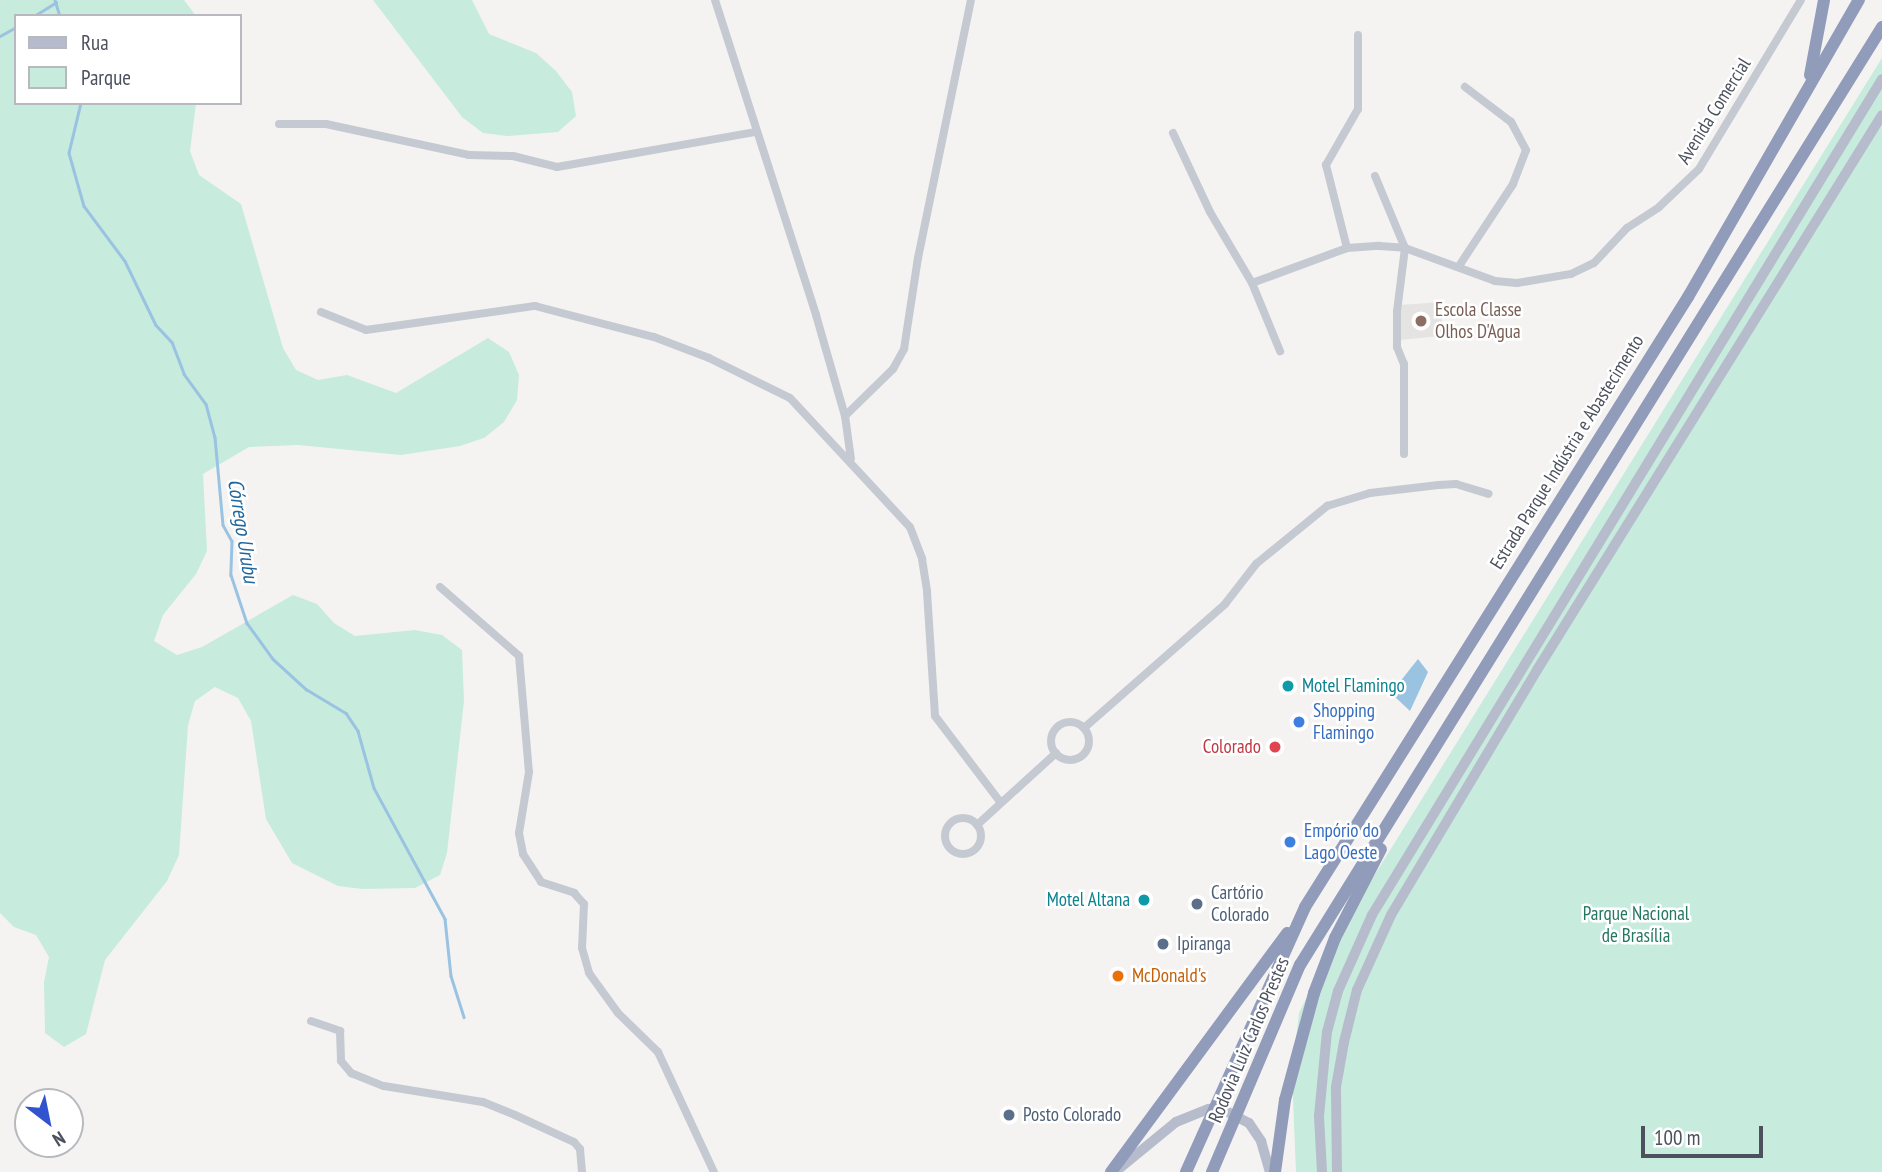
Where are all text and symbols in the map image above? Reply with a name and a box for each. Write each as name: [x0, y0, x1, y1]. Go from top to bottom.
legend: [14, 14, 242, 105]
text: Rua: [81, 29, 109, 56]
street label: Avenida Comercial: [1672, 54, 1756, 168]
text: Parque: [81, 64, 131, 91]
place label: Escola Classe Olhos D'Agua: [1435, 299, 1522, 343]
marker: Escola Classe Olhos D'Agua: [1413, 313, 1429, 329]
street label: Estrada Parque Indústria e Abastecimento: [1485, 331, 1649, 573]
water label: Córrego Urubu: [222, 477, 264, 585]
place label: Motel Flamingo: [1302, 675, 1405, 697]
marker: Motel Flamingo: [1280, 678, 1296, 694]
place label: Shopping Flamingo: [1313, 700, 1375, 744]
marker: Shopping Flamingo: [1291, 714, 1307, 730]
place label: Colorado: [1203, 736, 1261, 758]
marker: Colorado: [1267, 739, 1283, 755]
place label: Empório do Lago Oeste: [1304, 820, 1379, 864]
marker: Empório do Lago Oeste: [1282, 834, 1298, 850]
place label: Cartório Colorado: [1211, 882, 1269, 926]
place label: Motel Altana: [1046, 889, 1130, 911]
marker: Motel Altana: [1136, 892, 1152, 908]
marker: Cartório Colorado: [1189, 896, 1205, 912]
park label: Parque Nacional de Brasília: [1583, 903, 1689, 947]
place label: Ipiranga: [1177, 933, 1231, 955]
marker: Ipiranga: [1155, 936, 1171, 952]
street label: Rodovia Luiz Carlos Prestes: [1204, 954, 1294, 1126]
place label: McDonald's: [1132, 965, 1207, 987]
marker: McDonald's: [1110, 968, 1126, 984]
north arrow: [14, 1088, 84, 1158]
place label: Posto Colorado: [1023, 1104, 1121, 1126]
marker: Posto Colorado: [1001, 1107, 1017, 1123]
scale bar: [1644, 1112, 1766, 1156]
text: 100 m: [1654, 1124, 1700, 1151]
text: N: [48, 1126, 70, 1152]

